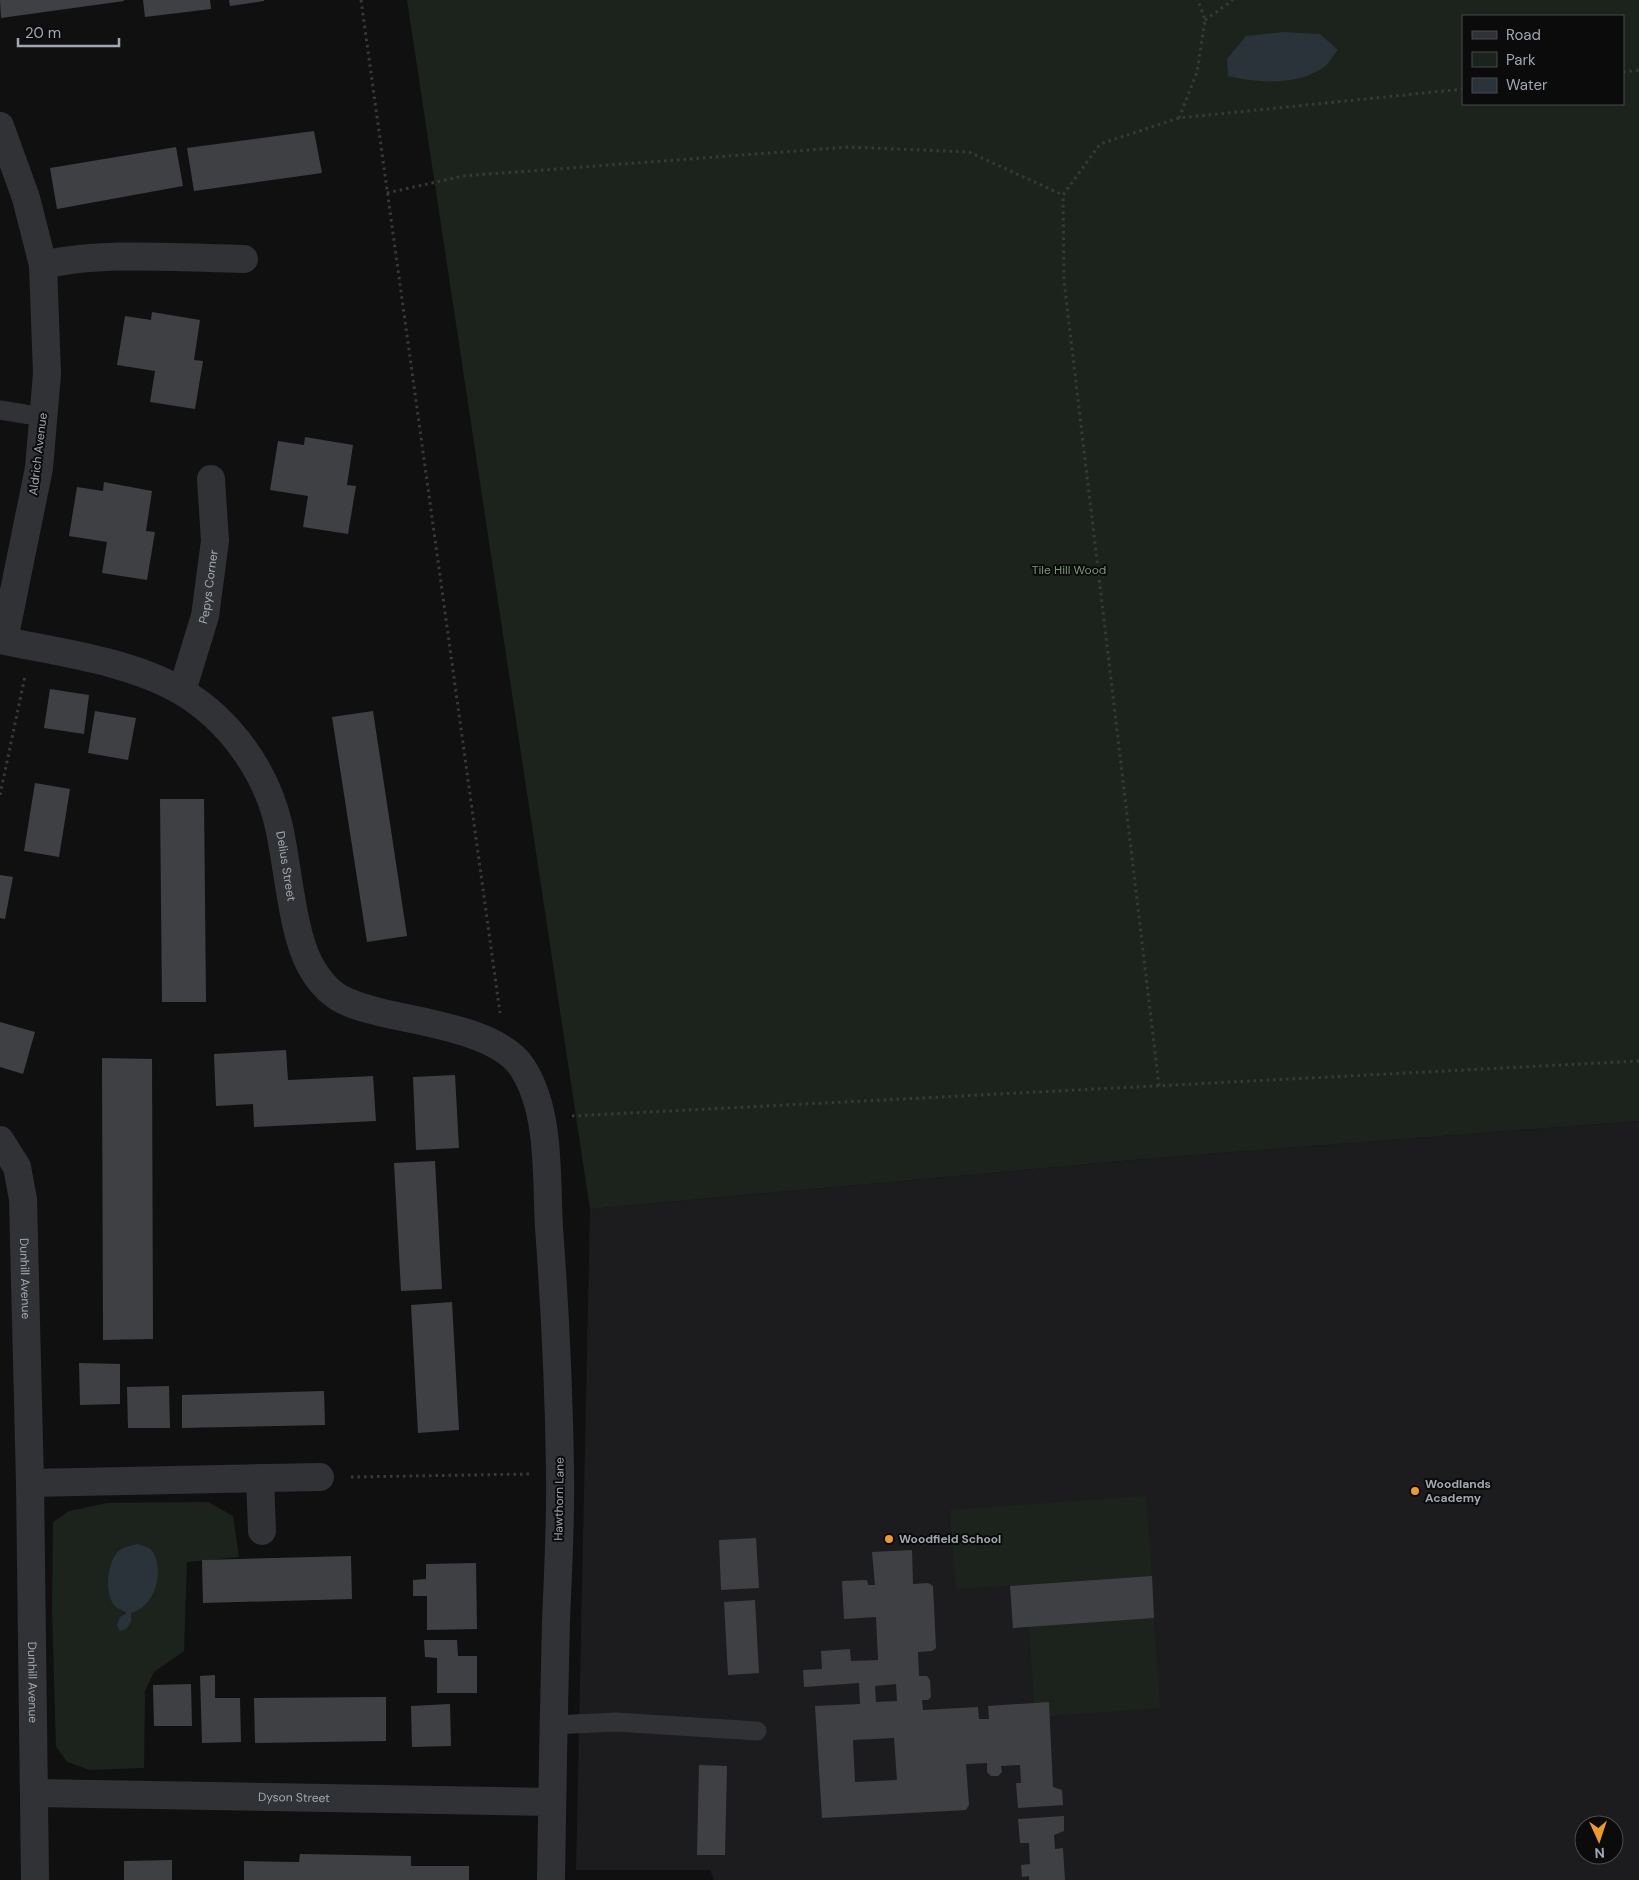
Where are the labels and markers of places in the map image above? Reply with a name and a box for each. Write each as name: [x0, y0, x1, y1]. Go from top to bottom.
place label: Woodlands Academy: [1425, 1476, 1491, 1506]
marker: Woodlands Academy: [1409, 1485, 1421, 1497]
place label: Woodfield School: [899, 1531, 1001, 1547]
marker: Woodfield School: [883, 1533, 895, 1545]

